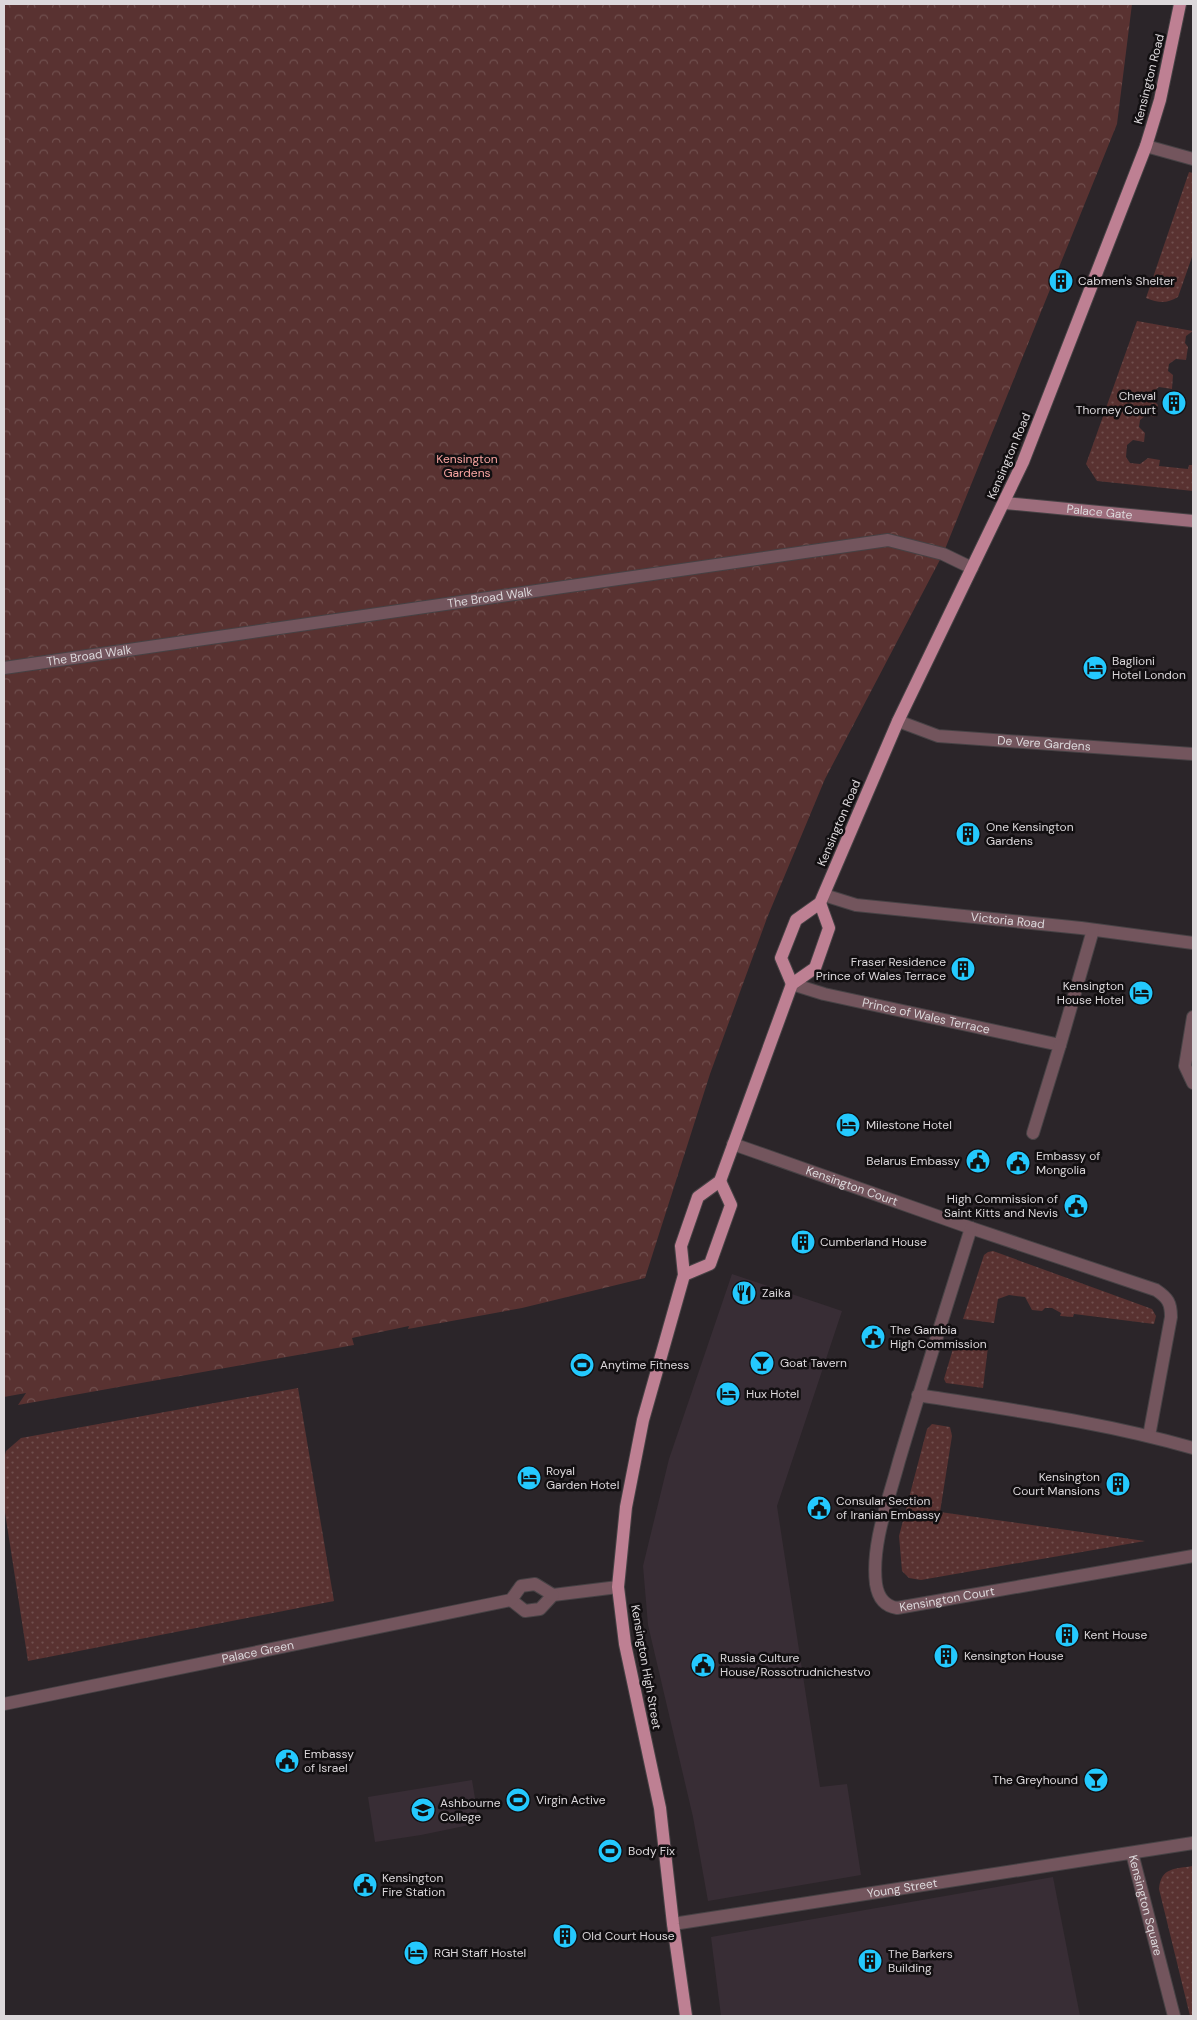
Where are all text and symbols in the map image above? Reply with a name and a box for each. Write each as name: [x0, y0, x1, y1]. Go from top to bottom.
street label: Kensington Road: [1130, 32, 1168, 126]
building icon: Cabmen's Shelter: [1048, 268, 1074, 294]
place label: Cabmen's Shelter: [1078, 273, 1175, 289]
place label: Cheval Thorney Court: [1076, 388, 1156, 418]
building icon: Cheval Thorney Court: [1161, 390, 1187, 416]
street label: Kensington Road: [984, 410, 1034, 502]
park label: Kensington Gardens: [436, 451, 498, 481]
street label: Palace Gate: [1066, 501, 1133, 523]
street label: The Broad Walk: [446, 584, 534, 612]
street label: The Broad Walk: [45, 642, 133, 670]
place label: Baglioni Hotel London: [1112, 653, 1186, 683]
hotel icon: Baglioni Hotel London: [1082, 655, 1108, 681]
street label: De Vere Gardens: [997, 732, 1091, 755]
street label: Kensington Road: [814, 777, 864, 869]
place label: One Kensington Gardens: [986, 819, 1074, 849]
building icon: One Kensington Gardens: [955, 821, 981, 847]
street label: Victoria Road: [970, 909, 1045, 932]
place label: Fraser Residence Prince of Wales Terrace: [816, 954, 946, 984]
building icon: Fraser Residence Prince of Wales Terrace: [950, 956, 976, 982]
place label: Kensington House Hotel: [1057, 978, 1124, 1008]
hotel icon: Kensington House Hotel: [1128, 980, 1154, 1006]
street label: Prince of Wales Terrace: [861, 994, 992, 1038]
hotel icon: Milestone Hotel: [835, 1112, 861, 1138]
place label: Milestone Hotel: [866, 1117, 952, 1133]
public building icon: Belarus Embassy: [965, 1148, 991, 1174]
place label: Embassy of Mongolia: [1036, 1148, 1100, 1178]
public building icon: Embassy of Mongolia: [1005, 1150, 1031, 1176]
place label: Belarus Embassy: [866, 1153, 960, 1169]
street label: Kensington Court: [804, 1162, 900, 1210]
place label: High Commission of Saint Kitts and Nevis: [944, 1191, 1058, 1221]
public building icon: High Commission of Saint Kitts and Nevis: [1063, 1193, 1089, 1219]
building icon: Cumberland House: [790, 1229, 816, 1255]
place label: Cumberland House: [820, 1234, 927, 1250]
restaurant icon: Zaika: [731, 1280, 757, 1306]
place label: Zaika: [762, 1285, 790, 1301]
place label: The Gambia High Commission: [890, 1322, 987, 1352]
public building icon: The Gambia High Commission: [860, 1324, 886, 1350]
bar icon: Goat Tavern: [749, 1350, 775, 1376]
sports icon: Anytime Fitness: [569, 1352, 595, 1378]
place label: Goat Tavern: [780, 1355, 847, 1371]
place label: Anytime Fitness: [600, 1357, 689, 1373]
hotel icon: Hux Hotel: [715, 1381, 741, 1407]
place label: Hux Hotel: [746, 1386, 799, 1402]
place label: Royal Garden Hotel: [546, 1463, 619, 1493]
hotel icon: Royal Garden Hotel: [516, 1465, 542, 1491]
place label: Kensington Court Mansions: [1013, 1469, 1100, 1499]
building icon: Kensington Court Mansions: [1105, 1471, 1131, 1497]
place label: Consular Section of Iranian Embassy: [836, 1493, 941, 1523]
public building icon: Consular Section of Iranian Embassy: [806, 1495, 832, 1521]
street label: Kensington Court: [898, 1583, 996, 1615]
street label: Kensington High Street: [627, 1603, 665, 1731]
building icon: Kent House: [1054, 1622, 1080, 1648]
place label: Kent House: [1084, 1627, 1147, 1643]
street label: Palace Green: [220, 1637, 295, 1667]
building icon: Kensington House: [933, 1643, 959, 1669]
place label: Kensington House: [964, 1648, 1064, 1664]
place label: Russia Culture House/Rossotrudnichestvo: [720, 1650, 871, 1680]
public building icon: Russia Culture House/Rossotrudnichestvo: [690, 1652, 716, 1678]
place label: Embassy of Israel: [304, 1746, 354, 1776]
public building icon: Embassy of Israel: [274, 1748, 300, 1774]
bar icon: The Greyhound: [1083, 1767, 1109, 1793]
place label: The Greyhound: [992, 1772, 1078, 1788]
sports icon: Virgin Active: [505, 1787, 531, 1813]
place label: Virgin Active: [536, 1792, 606, 1808]
place label: Ashbourne College: [440, 1795, 501, 1825]
school or university icon: Ashbourne College: [410, 1797, 436, 1823]
sports icon: Body Fix: [597, 1838, 623, 1864]
place label: Body Fix: [628, 1843, 675, 1859]
street label: Kensington Square: [1125, 1853, 1166, 1958]
place label: Kensington Fire Station: [382, 1870, 445, 1900]
public building icon: Kensington Fire Station: [352, 1872, 378, 1898]
street label: Young Street: [866, 1875, 939, 1902]
building icon: Old Court House: [552, 1923, 578, 1949]
place label: Old Court House: [582, 1928, 675, 1944]
hotel icon: RGH Staff Hostel: [403, 1940, 429, 1966]
place label: RGH Staff Hostel: [434, 1945, 526, 1961]
place label: The Barkers Building: [888, 1946, 953, 1976]
building icon: The Barkers Building: [857, 1948, 883, 1974]

